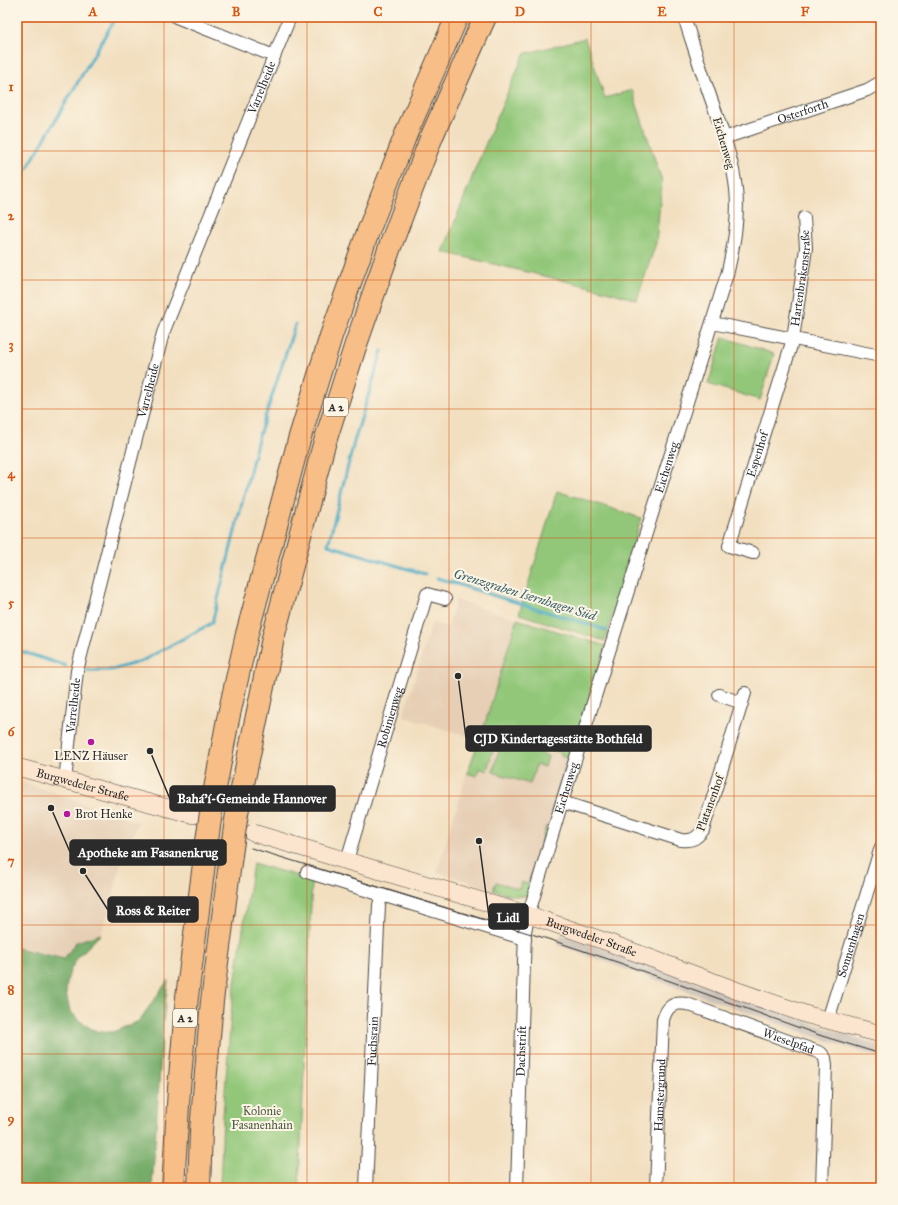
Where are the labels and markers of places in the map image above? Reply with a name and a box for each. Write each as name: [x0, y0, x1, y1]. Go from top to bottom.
callout: CJD Kindertagesstätte Bothfeld: [466, 726, 651, 751]
marker: LENZ Häuser: [86, 737, 96, 747]
place label: LENZ Häuser: [54, 749, 128, 763]
callout: Bahá'í-Gemeinde Hannover: [170, 786, 335, 811]
place label: Brot Henke: [75, 807, 133, 821]
marker: Brot Henke: [62, 809, 72, 819]
callout: Apotheke am Fasanenkrug: [70, 840, 226, 865]
callout: Ross & Reiter: [108, 897, 198, 922]
callout: Lidl: [489, 904, 528, 929]

